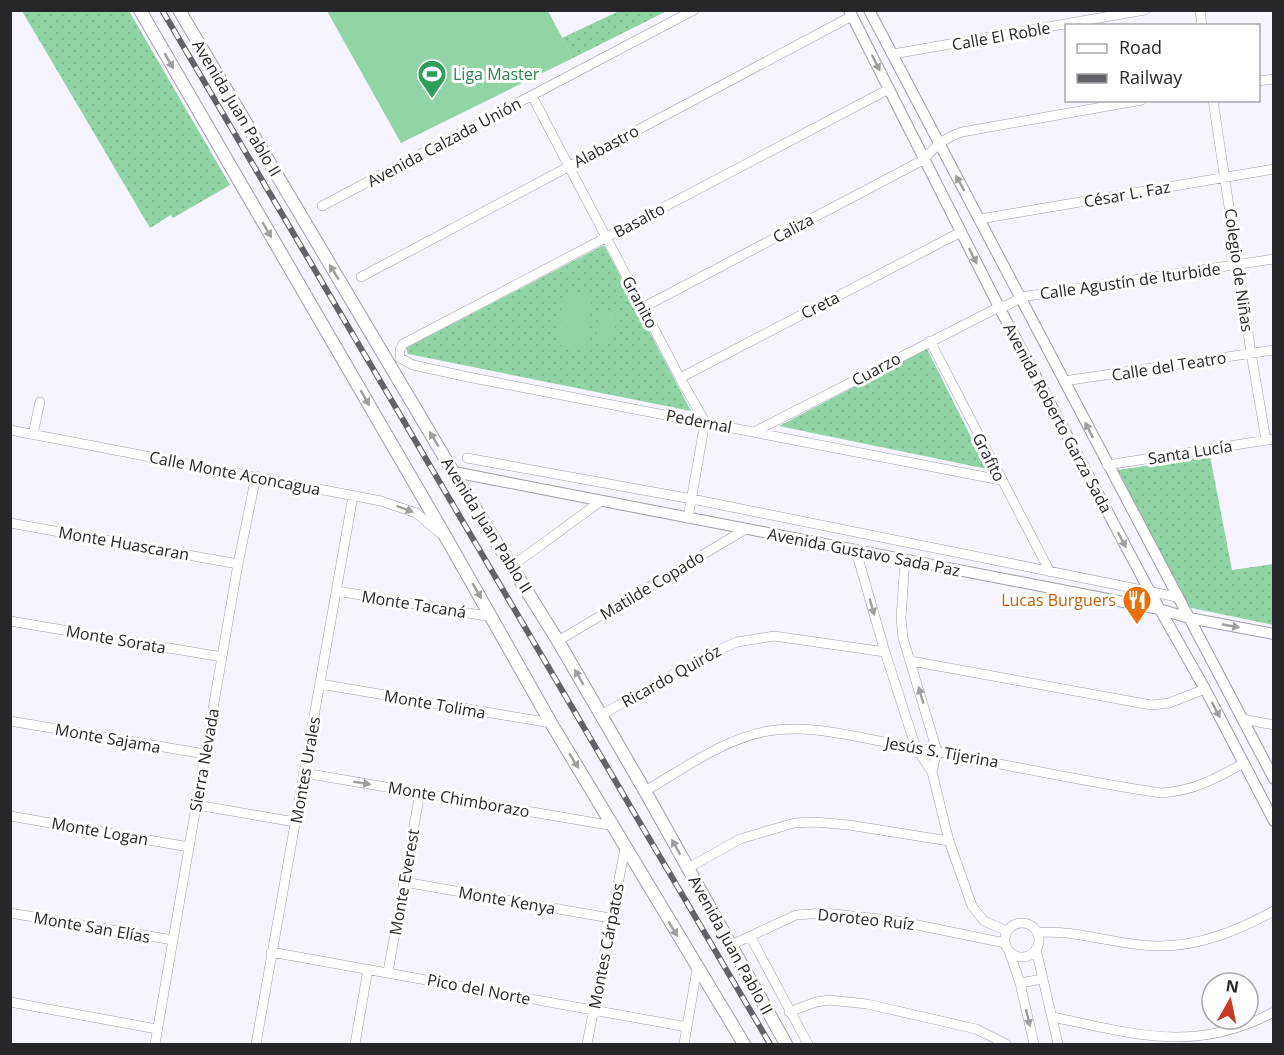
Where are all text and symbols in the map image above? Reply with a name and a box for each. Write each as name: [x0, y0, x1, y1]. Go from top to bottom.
street label: Calle El Roble: [950, 17, 1052, 55]
legend: [1065, 24, 1260, 102]
text: Road: [1119, 35, 1162, 59]
street label: Avenida Juan Pablo II: [187, 36, 287, 180]
one-way arrow: [164, 53, 175, 69]
one-way arrow: [871, 54, 880, 71]
sports icon: Liga Master: [416, 58, 448, 100]
place label: Liga Master: [453, 63, 540, 85]
text: Railway: [1119, 65, 1183, 89]
street label: Avenida Calzada Unión: [363, 92, 525, 192]
street label: Alabastro: [569, 120, 643, 172]
one-way arrow: [955, 174, 965, 191]
street label: César L. Faz: [1082, 176, 1172, 212]
street label: Basalto: [610, 197, 668, 243]
street label: Colegio de Niñas: [1219, 207, 1259, 333]
street label: Caliza: [769, 208, 817, 248]
one-way arrow: [262, 222, 273, 238]
one-way arrow: [968, 247, 978, 264]
street label: Calle Agustín de Iturbide: [1038, 257, 1222, 305]
one-way arrow: [329, 264, 340, 280]
street label: Granito: [617, 272, 663, 332]
street label: Creta: [797, 286, 843, 324]
street label: Avenida Roberto Garza Sada: [999, 319, 1117, 517]
street label: Calle del Teatro: [1110, 346, 1228, 386]
street label: Cuarzo: [848, 347, 904, 391]
one-way arrow: [360, 390, 371, 406]
street label: Pedernal: [664, 404, 734, 438]
one-way arrow: [1084, 422, 1094, 439]
street label: Grafito: [967, 429, 1011, 485]
one-way arrow: [429, 431, 440, 447]
street label: Santa Lucía: [1146, 434, 1234, 470]
street label: Calle Monte Aconcagua: [147, 446, 323, 500]
street label: Avenida Juan Pablo II: [436, 453, 538, 597]
one-way arrow: [396, 504, 414, 514]
street label: Monte Huascaran: [57, 521, 191, 565]
street label: Avenida Gustavo Sada Paz: [766, 523, 962, 581]
one-way arrow: [1117, 532, 1127, 549]
street label: Matilde Copado: [596, 545, 708, 625]
one-way arrow: [472, 583, 482, 600]
restaurant icon: Lucas Burguers: [1121, 584, 1153, 626]
street label: Monte Tacaná: [360, 585, 468, 623]
place label: Lucas Burguers: [1001, 589, 1116, 611]
one-way arrow: [868, 598, 877, 616]
street label: Monte Sorata: [64, 619, 168, 659]
one-way arrow: [1222, 622, 1241, 631]
street label: Ricardo Quiróz: [617, 640, 725, 712]
one-way arrow: [574, 669, 584, 686]
street label: Monte Tolima: [382, 684, 488, 724]
one-way arrow: [915, 686, 925, 704]
one-way arrow: [1212, 702, 1221, 719]
street label: Sierra Nevada: [184, 707, 224, 813]
street label: Montes Urales: [285, 715, 325, 825]
street label: Monte Sajama: [53, 718, 163, 758]
street label: Jesús S. Tijerina: [882, 731, 1000, 773]
one-way arrow: [568, 753, 579, 769]
street label: Monte Chimborazo: [386, 776, 532, 822]
one-way arrow: [353, 778, 372, 787]
street label: Monte Logan: [50, 812, 150, 850]
street label: Monte Everest: [384, 827, 424, 937]
one-way arrow: [671, 838, 681, 855]
street label: Avenida Juan Pablo II: [684, 872, 778, 1018]
street label: Monte Kenya: [457, 881, 557, 919]
street label: Montes Cárpatos: [583, 881, 629, 1011]
street label: Doroteo Ruíz: [817, 903, 915, 935]
street label: Monte San Elías: [32, 906, 152, 948]
one-way arrow: [668, 920, 678, 937]
street label: Pico del Norte: [425, 968, 533, 1010]
north arrow: [1200, 971, 1260, 1031]
text: N: [1224, 974, 1240, 998]
one-way arrow: [1023, 1009, 1033, 1027]

